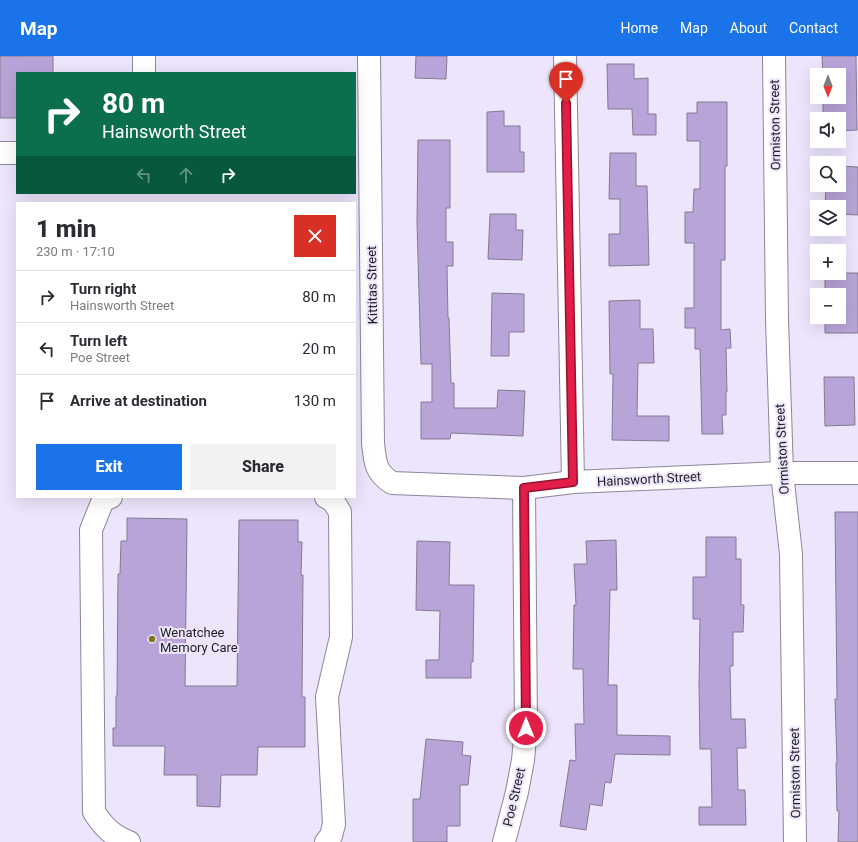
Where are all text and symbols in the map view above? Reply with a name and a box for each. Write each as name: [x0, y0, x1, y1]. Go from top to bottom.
text: Map: [20, 17, 58, 40]
text: Home: [620, 20, 658, 36]
text: Map: [680, 20, 708, 36]
text: About: [730, 20, 767, 36]
text: Contact: [789, 20, 838, 36]
pin: [549, 62, 583, 103]
icon: arrive: [555, 68, 577, 90]
north arrow: [810, 68, 846, 104]
map controls: [810, 68, 846, 324]
street label: Ormiston Street: [767, 79, 783, 171]
text: 80 m: [102, 87, 165, 120]
icon: right: [36, 88, 88, 140]
button: sound: [810, 112, 846, 148]
text: Hainsworth Street: [102, 121, 246, 142]
button: search: [810, 156, 846, 192]
icon: left: [133, 164, 155, 186]
icon: ahead: [175, 164, 197, 186]
icon: right: [217, 164, 239, 186]
button: layers: [810, 200, 846, 236]
text: 1 min: [36, 215, 97, 243]
button: close: [294, 215, 336, 257]
text: 230 m · 17:10: [36, 244, 115, 259]
button: +: [810, 244, 846, 280]
street label: Kittitas Street: [364, 246, 380, 324]
text: Turn right: [70, 280, 136, 298]
icon: right: [36, 286, 58, 308]
text: 80 m: [302, 288, 336, 306]
button: −: [810, 288, 846, 324]
text: Hainsworth Street: [70, 298, 174, 313]
text: Turn left: [70, 332, 127, 350]
icon: left: [36, 338, 58, 360]
text: 20 m: [302, 340, 336, 358]
text: Poe Street: [70, 350, 130, 365]
icon: arrive: [36, 390, 58, 412]
text: Arrive at destination: [70, 392, 207, 410]
text: 130 m: [294, 392, 336, 410]
street label: Ormiston Street: [772, 403, 792, 495]
button: Exit: [36, 444, 182, 490]
button: Share: [190, 444, 336, 490]
street label: Hainsworth Street: [597, 469, 701, 489]
place label: Wenatchee Memory Care: [160, 625, 238, 655]
marker: Wenatchee Memory Care: [147, 634, 157, 644]
position arrow: [505, 707, 547, 749]
street label: Ormiston Street: [787, 727, 803, 819]
street label: Poe Street: [500, 766, 528, 828]

